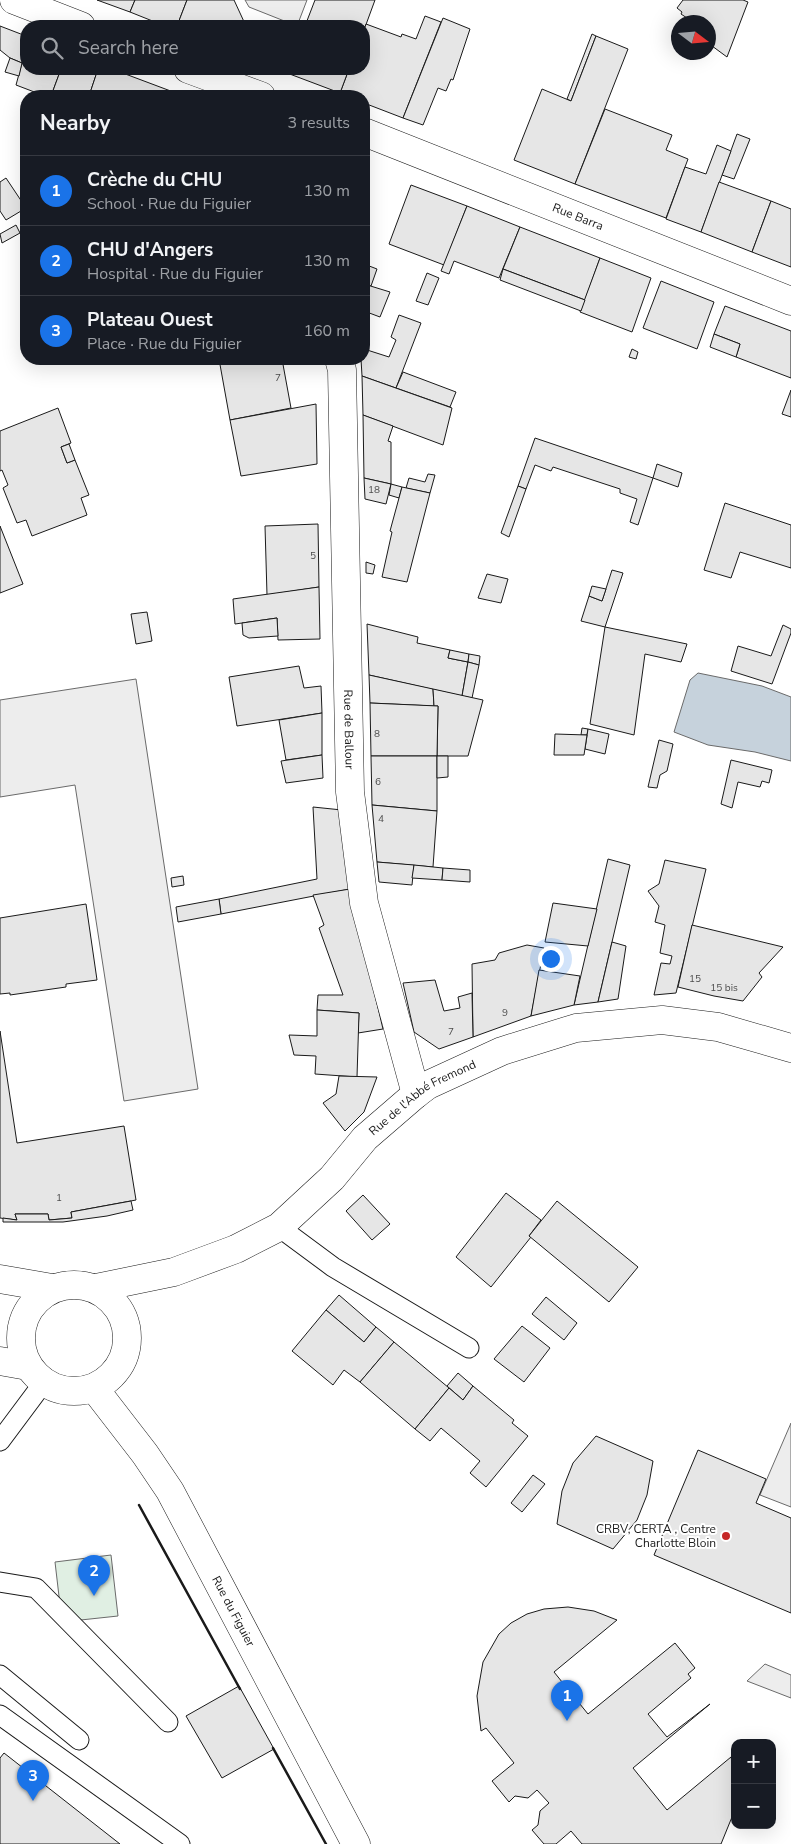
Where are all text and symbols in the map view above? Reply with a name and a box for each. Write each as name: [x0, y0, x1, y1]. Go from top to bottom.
north arrow: [671, 15, 716, 60]
search box: [20, 20, 370, 75]
icon: search: [38, 34, 66, 62]
text: Search here: [78, 35, 179, 61]
text: Nearby: [40, 109, 110, 137]
text: 3 results: [288, 112, 350, 134]
text: Crèche du CHU: [87, 167, 222, 193]
text: 1: [51, 180, 61, 202]
text: 130 m: [303, 180, 350, 202]
text: School · Rue du Figuier: [87, 193, 251, 215]
street label: Rue Barra: [550, 199, 606, 234]
text: CHU d'Angers: [87, 237, 213, 263]
text: 2: [51, 250, 61, 272]
text: 130 m: [303, 250, 350, 272]
text: Hospital · Rue du Figuier: [87, 263, 263, 285]
text: Plateau Ouest: [87, 307, 213, 333]
text: 3: [51, 320, 61, 342]
text: 160 m: [303, 320, 350, 342]
text: Place · Rue du Figuier: [87, 333, 241, 355]
house number: 7: [275, 371, 281, 385]
house number: 18: [368, 483, 380, 497]
house number: 5: [310, 549, 316, 563]
street label: Rue de Ballour: [340, 689, 358, 770]
house number: 8: [374, 727, 380, 741]
house number: 6: [375, 775, 381, 789]
house number: 4: [378, 812, 384, 826]
your location: [538, 946, 564, 972]
house number: 15: [689, 972, 701, 986]
house number: 15 bis: [710, 981, 738, 995]
house number: 9: [502, 1006, 508, 1020]
house number: 7: [448, 1025, 454, 1039]
street label: Rue de l'Abbé Fremond: [366, 1056, 478, 1139]
house number: 1: [56, 1191, 62, 1205]
place label: CRBV, CERTA , Centre Charlotte Bloin: [596, 1521, 716, 1551]
marker: CRBV, CERTA , Centre Charlotte Bloin: [720, 1530, 732, 1542]
pin: 2: [78, 1555, 110, 1596]
street label: Rue du Figuier: [208, 1573, 259, 1650]
pin: 1: [551, 1680, 583, 1721]
map controls: [731, 1739, 776, 1829]
button: +: [731, 1739, 776, 1784]
pin: 3: [17, 1760, 49, 1801]
button: −: [731, 1784, 776, 1829]

